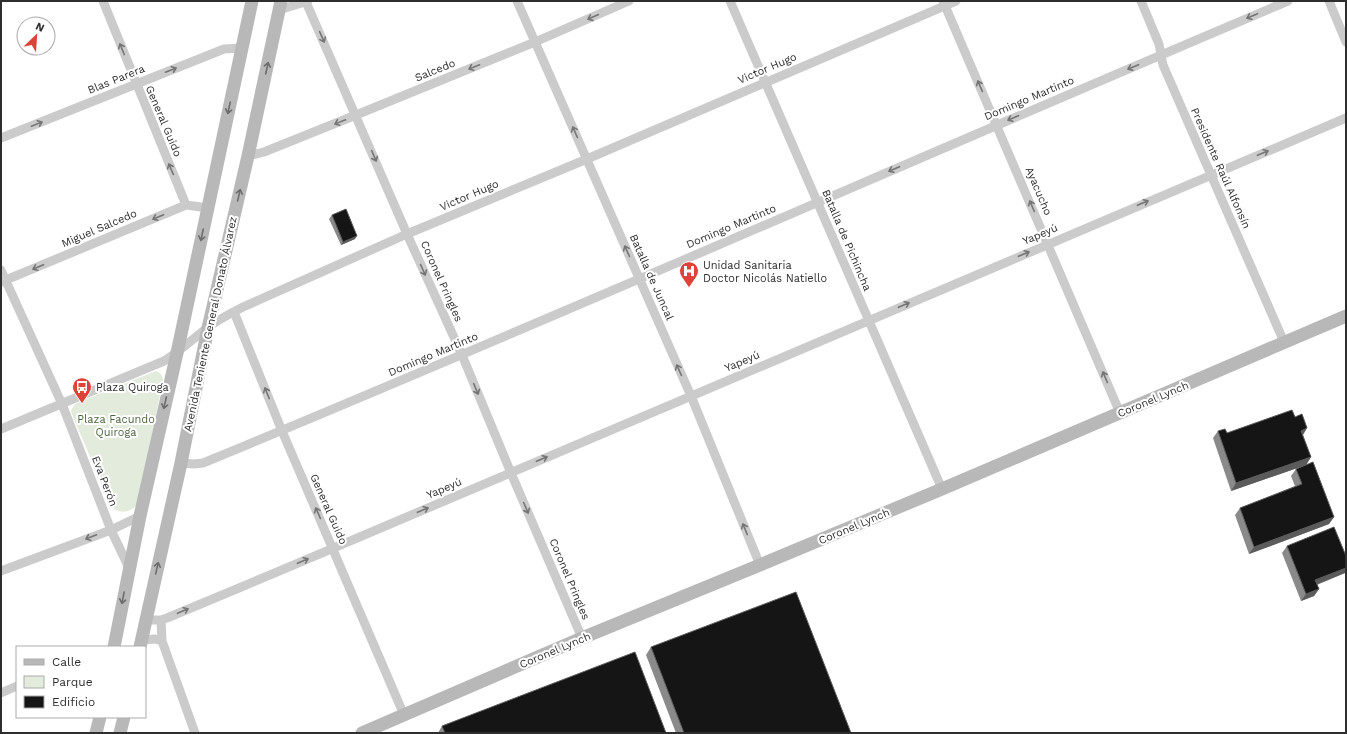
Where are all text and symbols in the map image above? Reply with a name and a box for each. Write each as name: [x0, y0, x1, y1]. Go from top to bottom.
one-way arrow: [588, 13, 600, 21]
one-way arrow: [1247, 13, 1259, 20]
north arrow: [16, 16, 56, 56]
text: N: [34, 20, 46, 35]
one-way arrow: [319, 31, 326, 43]
one-way arrow: [118, 43, 126, 55]
street label: Victor Hugo: [736, 50, 799, 87]
street label: Salcedo: [413, 56, 457, 84]
street label: Blas Parera: [86, 62, 147, 97]
one-way arrow: [263, 62, 271, 75]
one-way arrow: [1127, 63, 1139, 71]
one-way arrow: [468, 64, 480, 72]
one-way arrow: [164, 65, 176, 73]
street label: Domingo Martinto: [982, 74, 1076, 123]
one-way arrow: [976, 81, 983, 93]
street label: General Guido: [143, 84, 184, 159]
one-way arrow: [225, 101, 233, 114]
street label: Presidente Raúl Alfonsín: [1188, 106, 1253, 231]
one-way arrow: [1007, 114, 1019, 122]
one-way arrow: [335, 118, 347, 126]
one-way arrow: [31, 119, 43, 127]
one-way arrow: [571, 127, 578, 139]
one-way arrow: [1257, 149, 1269, 156]
one-way arrow: [371, 150, 378, 162]
one-way arrow: [167, 163, 175, 175]
street label: Ayacucho: [1023, 165, 1054, 217]
one-way arrow: [888, 166, 900, 173]
street label: Victor Hugo: [438, 177, 501, 214]
street label: Batalla de Pichincha: [819, 187, 874, 293]
one-way arrow: [235, 189, 243, 202]
one-way arrow: [1137, 199, 1149, 207]
one-way arrow: [1028, 200, 1035, 212]
street label: Domingo Martinto: [684, 202, 778, 251]
street label: Miguel Salcedo: [60, 207, 139, 250]
one-way arrow: [152, 214, 164, 221]
street label: Avenida Teniente General Donato Álvarez: [180, 215, 240, 433]
street label: Yapeyú: [1021, 221, 1060, 248]
one-way arrow: [198, 228, 206, 241]
street label: Batalla de Juncal: [627, 232, 677, 323]
street label: Coronel Pringles: [418, 239, 465, 324]
one-way arrow: [623, 246, 630, 258]
one-way arrow: [1017, 250, 1029, 257]
place label: Unidad Sanitaria Doctor Nicolás Natiello: [703, 259, 827, 285]
hospital icon: Unidad Sanitaria Doctor Nicolás Natiello: [678, 260, 700, 288]
one-way arrow: [420, 263, 427, 275]
one-way arrow: [32, 264, 44, 271]
one-way arrow: [898, 301, 910, 308]
street label: Domingo Martinto: [386, 330, 480, 379]
street label: Yapeyú: [723, 348, 762, 375]
one-way arrow: [675, 365, 683, 377]
one-way arrow: [1101, 371, 1108, 383]
bus stop icon: Plaza Quiroga: [71, 376, 93, 404]
street label: Coronel Lynch: [1116, 379, 1191, 420]
place label: Plaza Quiroga: [96, 381, 169, 394]
one-way arrow: [473, 382, 480, 394]
one-way arrow: [262, 388, 270, 400]
one-way arrow: [161, 396, 169, 409]
park label: Plaza Facundo Quiroga: [77, 413, 155, 439]
street label: Eva Perón: [89, 454, 120, 508]
one-way arrow: [536, 455, 548, 463]
street label: General Guido: [307, 472, 350, 547]
street label: Yapeyú: [425, 475, 464, 502]
one-way arrow: [523, 502, 531, 514]
one-way arrow: [416, 506, 428, 514]
street label: Coronel Lynch: [817, 506, 892, 547]
one-way arrow: [313, 507, 321, 519]
one-way arrow: [741, 524, 749, 536]
one-way arrow: [86, 534, 98, 542]
street label: Coronel Pringles: [547, 536, 593, 622]
one-way arrow: [297, 557, 309, 565]
one-way arrow: [154, 562, 162, 575]
one-way arrow: [119, 591, 127, 604]
one-way arrow: [177, 607, 189, 615]
street label: Coronel Lynch: [518, 630, 593, 671]
legend: [16, 646, 146, 718]
text: Calle: [52, 655, 81, 669]
text: Parque: [52, 675, 93, 689]
text: Edificio: [52, 695, 95, 709]

